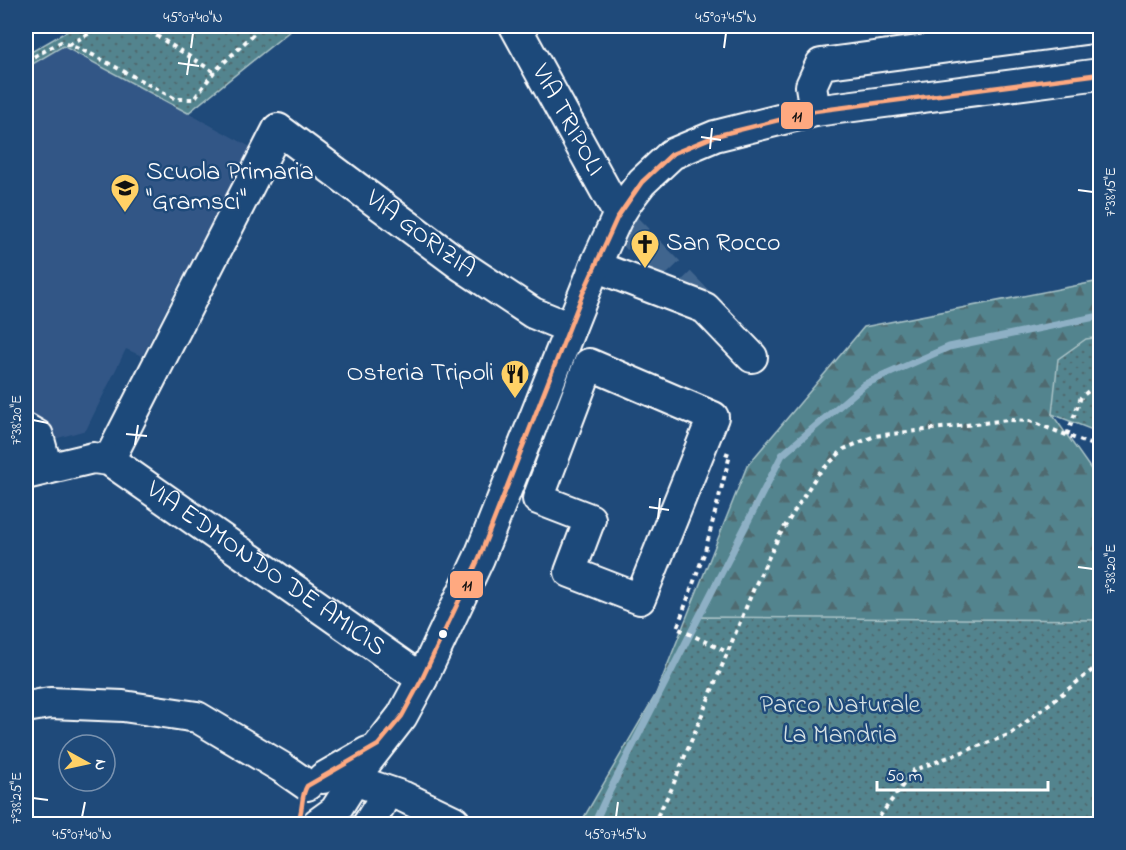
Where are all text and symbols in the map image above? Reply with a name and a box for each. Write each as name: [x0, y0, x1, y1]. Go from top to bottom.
text: 45°07'40"N: [163, 7, 223, 29]
text: 45°07'45"N: [695, 7, 757, 29]
street label: VIA TRIPOLI: [520, 57, 613, 184]
line badge: 11: [780, 101, 814, 130]
text: 11: [792, 105, 803, 129]
place label: Scuola Primaria "Gramsci": [146, 154, 314, 222]
text: 7°38'15"E: [1100, 167, 1122, 217]
school or university icon: Scuola Primaria "Gramsci": [109, 172, 141, 214]
street label: VIA GORIZIA: [356, 180, 483, 289]
place label: San Rocco: [666, 225, 781, 263]
church icon: San Rocco: [629, 228, 661, 270]
place label: Osteria Tripoli: [346, 355, 494, 393]
restaurant icon: Osteria Tripoli: [499, 358, 531, 400]
text: 7°38'20"E: [6, 395, 28, 445]
street label: VIA EDMONDO DE AMICIS: [137, 472, 393, 667]
text: 7°38'20"E: [1100, 544, 1122, 594]
line badge: 11: [449, 570, 484, 599]
text: 11: [462, 574, 473, 598]
unlabelled marker: [437, 628, 449, 640]
park label: Parco Naturale La Mandria: [760, 687, 921, 755]
north arrow: [57, 733, 117, 793]
scale bar: [877, 754, 1048, 792]
text: N: [87, 758, 113, 772]
text: 50 m: [886, 764, 923, 790]
text: 7°38'25"E: [6, 772, 28, 824]
text: 45°07'40"N: [52, 824, 112, 846]
text: 45°07'45"N: [585, 824, 647, 846]

